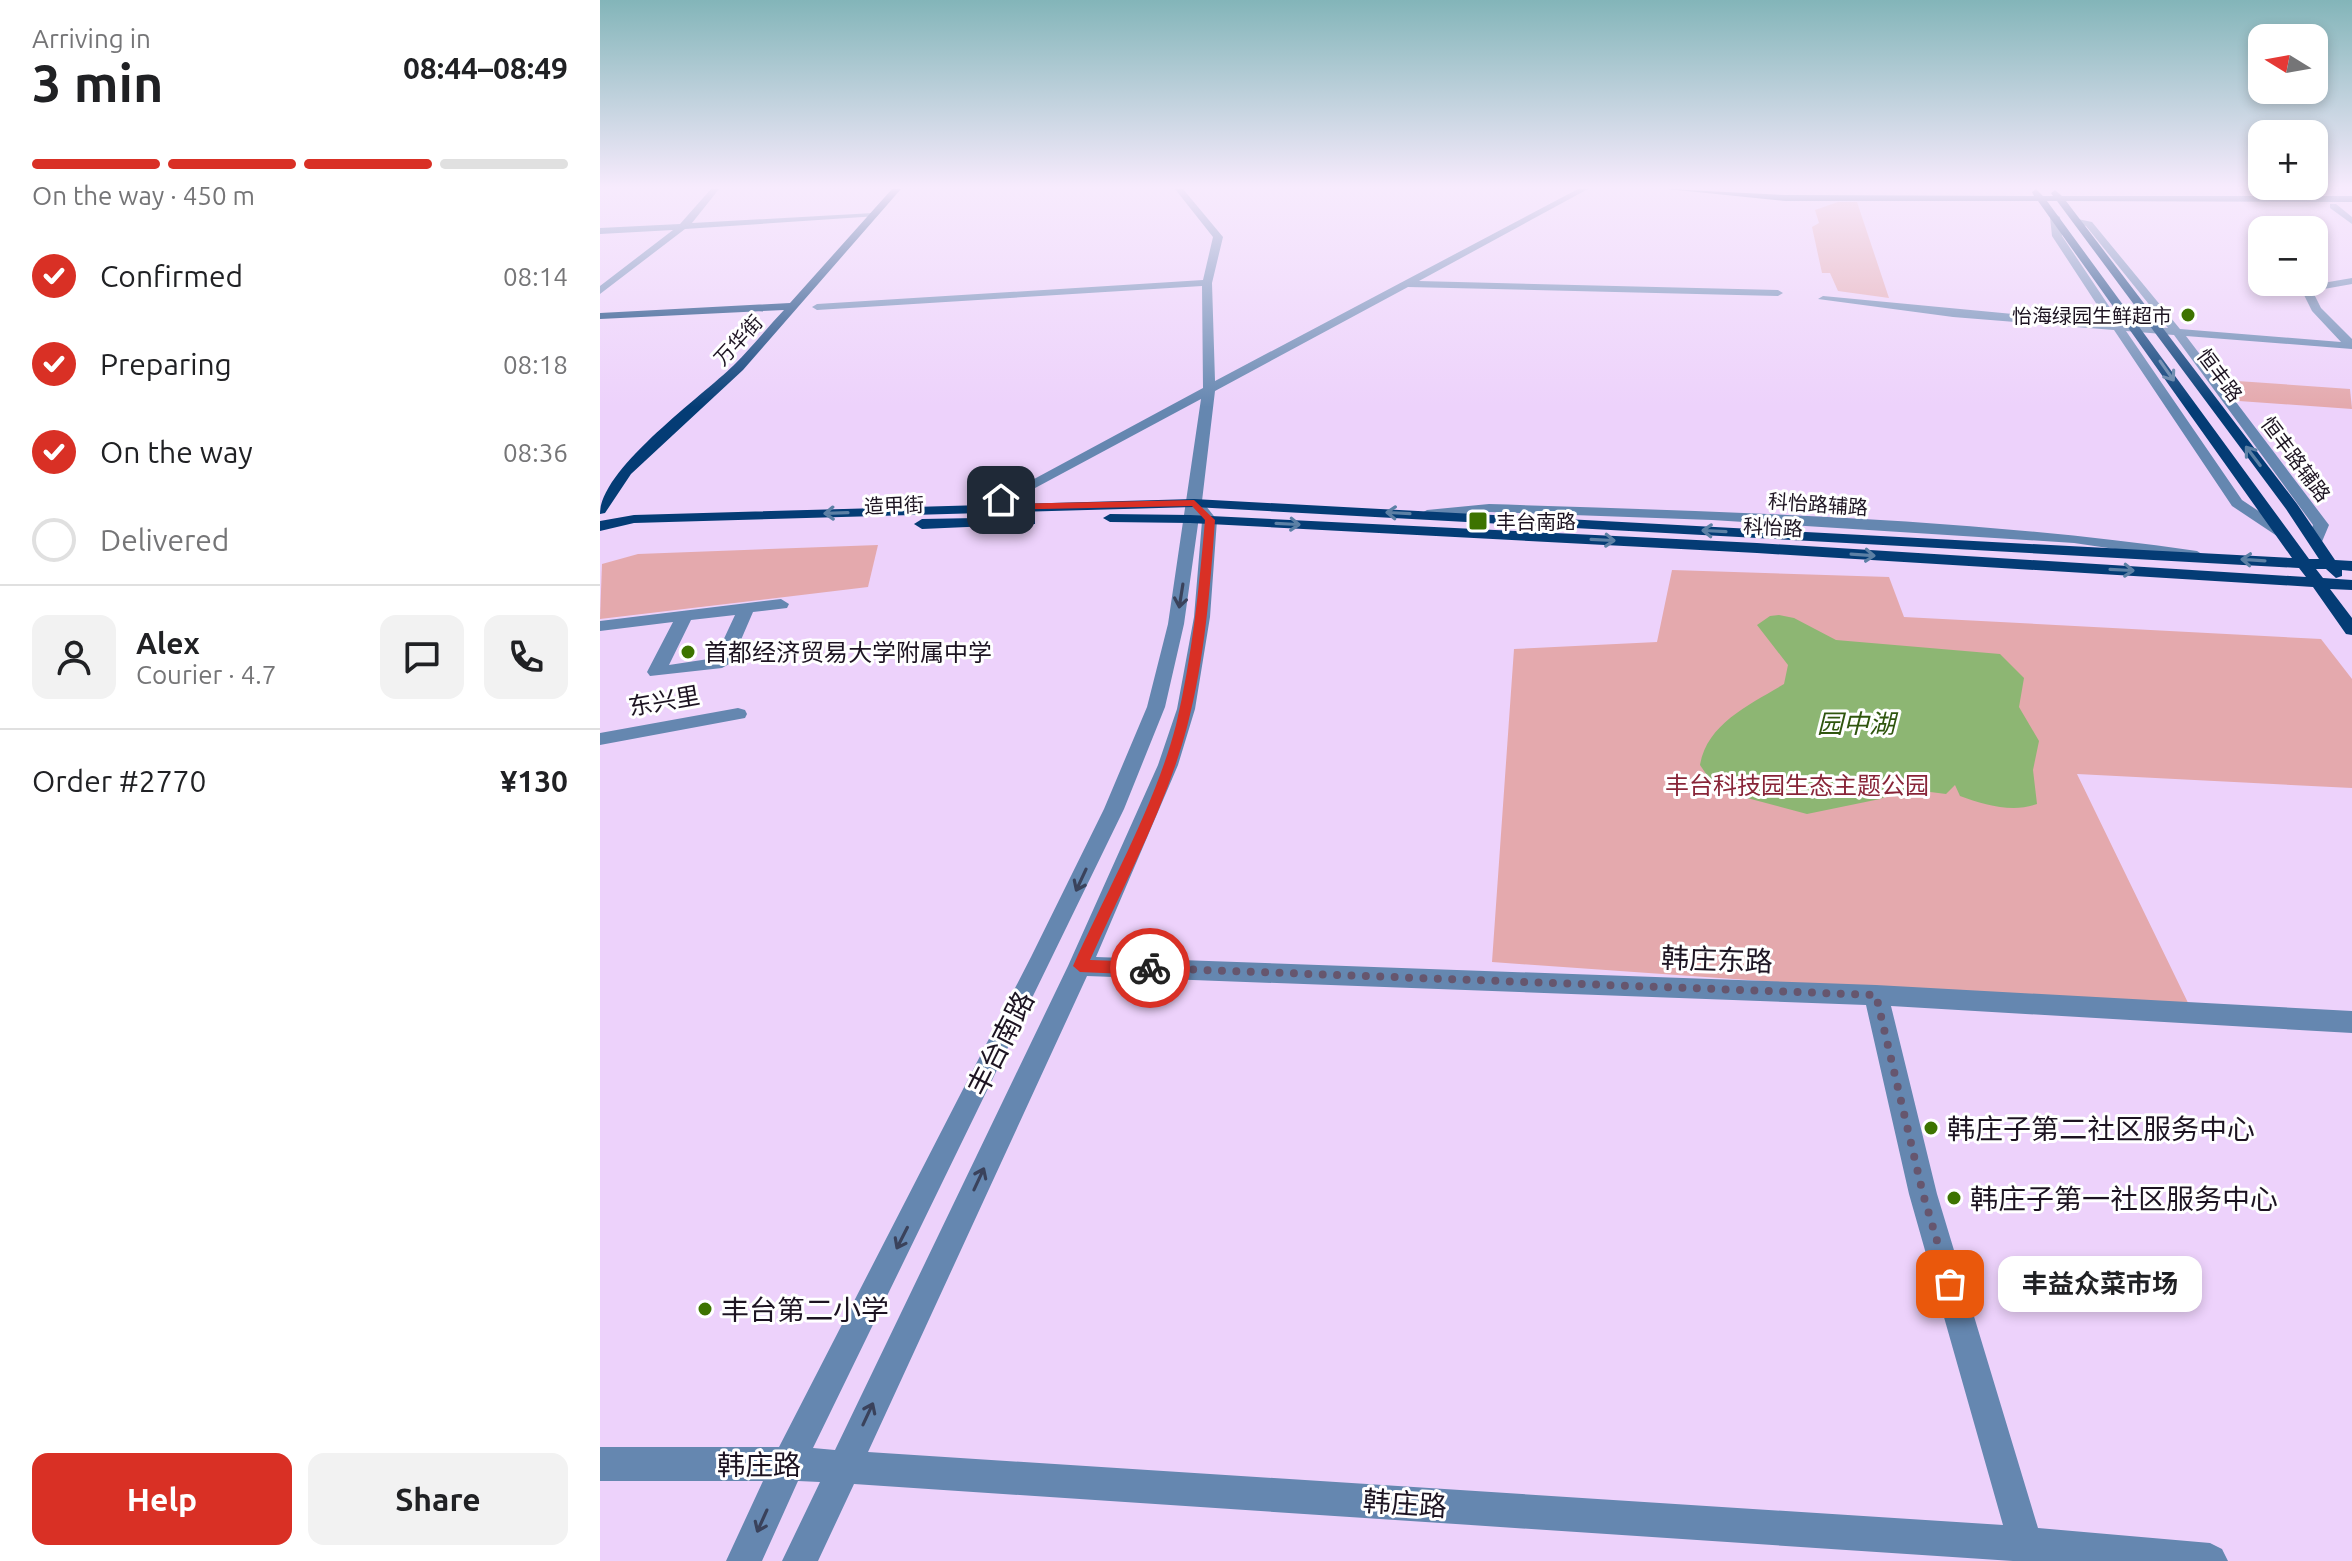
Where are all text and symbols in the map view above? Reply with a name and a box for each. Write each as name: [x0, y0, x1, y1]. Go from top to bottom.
text: Arriving in: [32, 24, 151, 53]
north arrow: [2248, 24, 2328, 104]
map controls: [2248, 24, 2328, 296]
text: 08:44–08:49: [403, 51, 568, 85]
text: 3 min: [32, 54, 163, 112]
button: +: [2248, 120, 2328, 200]
text: On the way · 450 m: [32, 181, 255, 210]
button: −: [2248, 216, 2328, 296]
icon: check: [32, 254, 76, 298]
text: Confirmed: [100, 259, 243, 293]
text: 08:14: [503, 262, 568, 291]
place label: 怡海绿园生鲜超市: [2012, 304, 2172, 327]
marker: 怡海绿园生鲜超市: [2179, 306, 2197, 324]
street label: 万华街: [709, 310, 767, 370]
icon: check: [32, 342, 76, 386]
street label: 恒丰路: [2193, 344, 2247, 406]
text: Preparing: [100, 347, 232, 381]
text: 08:18: [503, 350, 568, 379]
one-way arrow: [2159, 360, 2175, 382]
street label: 恒丰路辅路: [2257, 412, 2335, 506]
icon: check: [32, 430, 76, 474]
text: On the way: [100, 435, 253, 469]
text: 08:36: [503, 438, 568, 467]
one-way arrow: [2245, 445, 2262, 467]
pin: [967, 466, 1035, 534]
icon: home: [979, 478, 1023, 522]
street label: 科怡路辅路: [1767, 489, 1869, 519]
street label: 造甲街: [864, 492, 924, 518]
one-way arrow: [823, 505, 850, 520]
one-way arrow: [1385, 505, 1412, 520]
marker: 丰台南路: [1467, 510, 1489, 532]
place label: 丰台南路: [1496, 510, 1576, 533]
street label: 科怡路: [1742, 514, 1804, 540]
one-way arrow: [1274, 517, 1301, 532]
text: Delivered: [100, 523, 229, 557]
one-way arrow: [1701, 523, 1728, 538]
one-way arrow: [1589, 533, 1616, 548]
one-way arrow: [1849, 547, 1876, 562]
one-way arrow: [2240, 552, 2267, 567]
one-way arrow: [2108, 563, 2135, 578]
one-way arrow: [1173, 583, 1188, 608]
button: person: [32, 615, 116, 699]
button: chat: [380, 615, 464, 699]
button: phone: [484, 615, 568, 699]
text: Alex: [136, 626, 200, 660]
place label: 首都经济贸易大学附属中学: [704, 639, 992, 666]
marker: 首都经济贸易大学附属中学: [679, 643, 697, 661]
text: Courier · 4.7: [136, 660, 276, 689]
street label: 东兴里: [626, 681, 702, 721]
water label: 园中湖: [1817, 709, 1899, 738]
text: Order #2770: [32, 764, 206, 798]
text: ¥130: [500, 764, 568, 798]
park label: 丰台科技园生态主题公园: [1665, 772, 1929, 799]
one-way arrow: [1073, 868, 1088, 892]
courier: [1110, 928, 1190, 1008]
street label: 韩庄东路: [1660, 942, 1774, 976]
icon: bike: [1128, 946, 1172, 990]
street label: 丰台南路: [961, 986, 1039, 1100]
place label: 韩庄子第二社区服务中心: [1947, 1113, 2255, 1144]
marker: 韩庄子第二社区服务中心: [1922, 1119, 1940, 1137]
one-way arrow: [972, 1167, 987, 1191]
place label: 韩庄子第一社区服务中心: [1970, 1183, 2278, 1214]
marker: 韩庄子第一社区服务中心: [1945, 1189, 1963, 1207]
one-way arrow: [894, 1225, 909, 1249]
pin: [1916, 1250, 1984, 1318]
callout: 丰益众菜市场: [1998, 1256, 2202, 1312]
icon: bag: [1928, 1262, 1972, 1306]
text: 丰益众菜市场: [2022, 1269, 2178, 1298]
place label: 丰台第二小学: [721, 1294, 889, 1325]
marker: 丰台第二小学: [696, 1300, 714, 1318]
one-way arrow: [861, 1403, 876, 1427]
street label: 韩庄路: [717, 1449, 801, 1480]
button: Help: [32, 1453, 292, 1545]
button: Share: [308, 1453, 568, 1545]
street label: 韩庄路: [1362, 1485, 1448, 1521]
one-way arrow: [754, 1509, 769, 1533]

